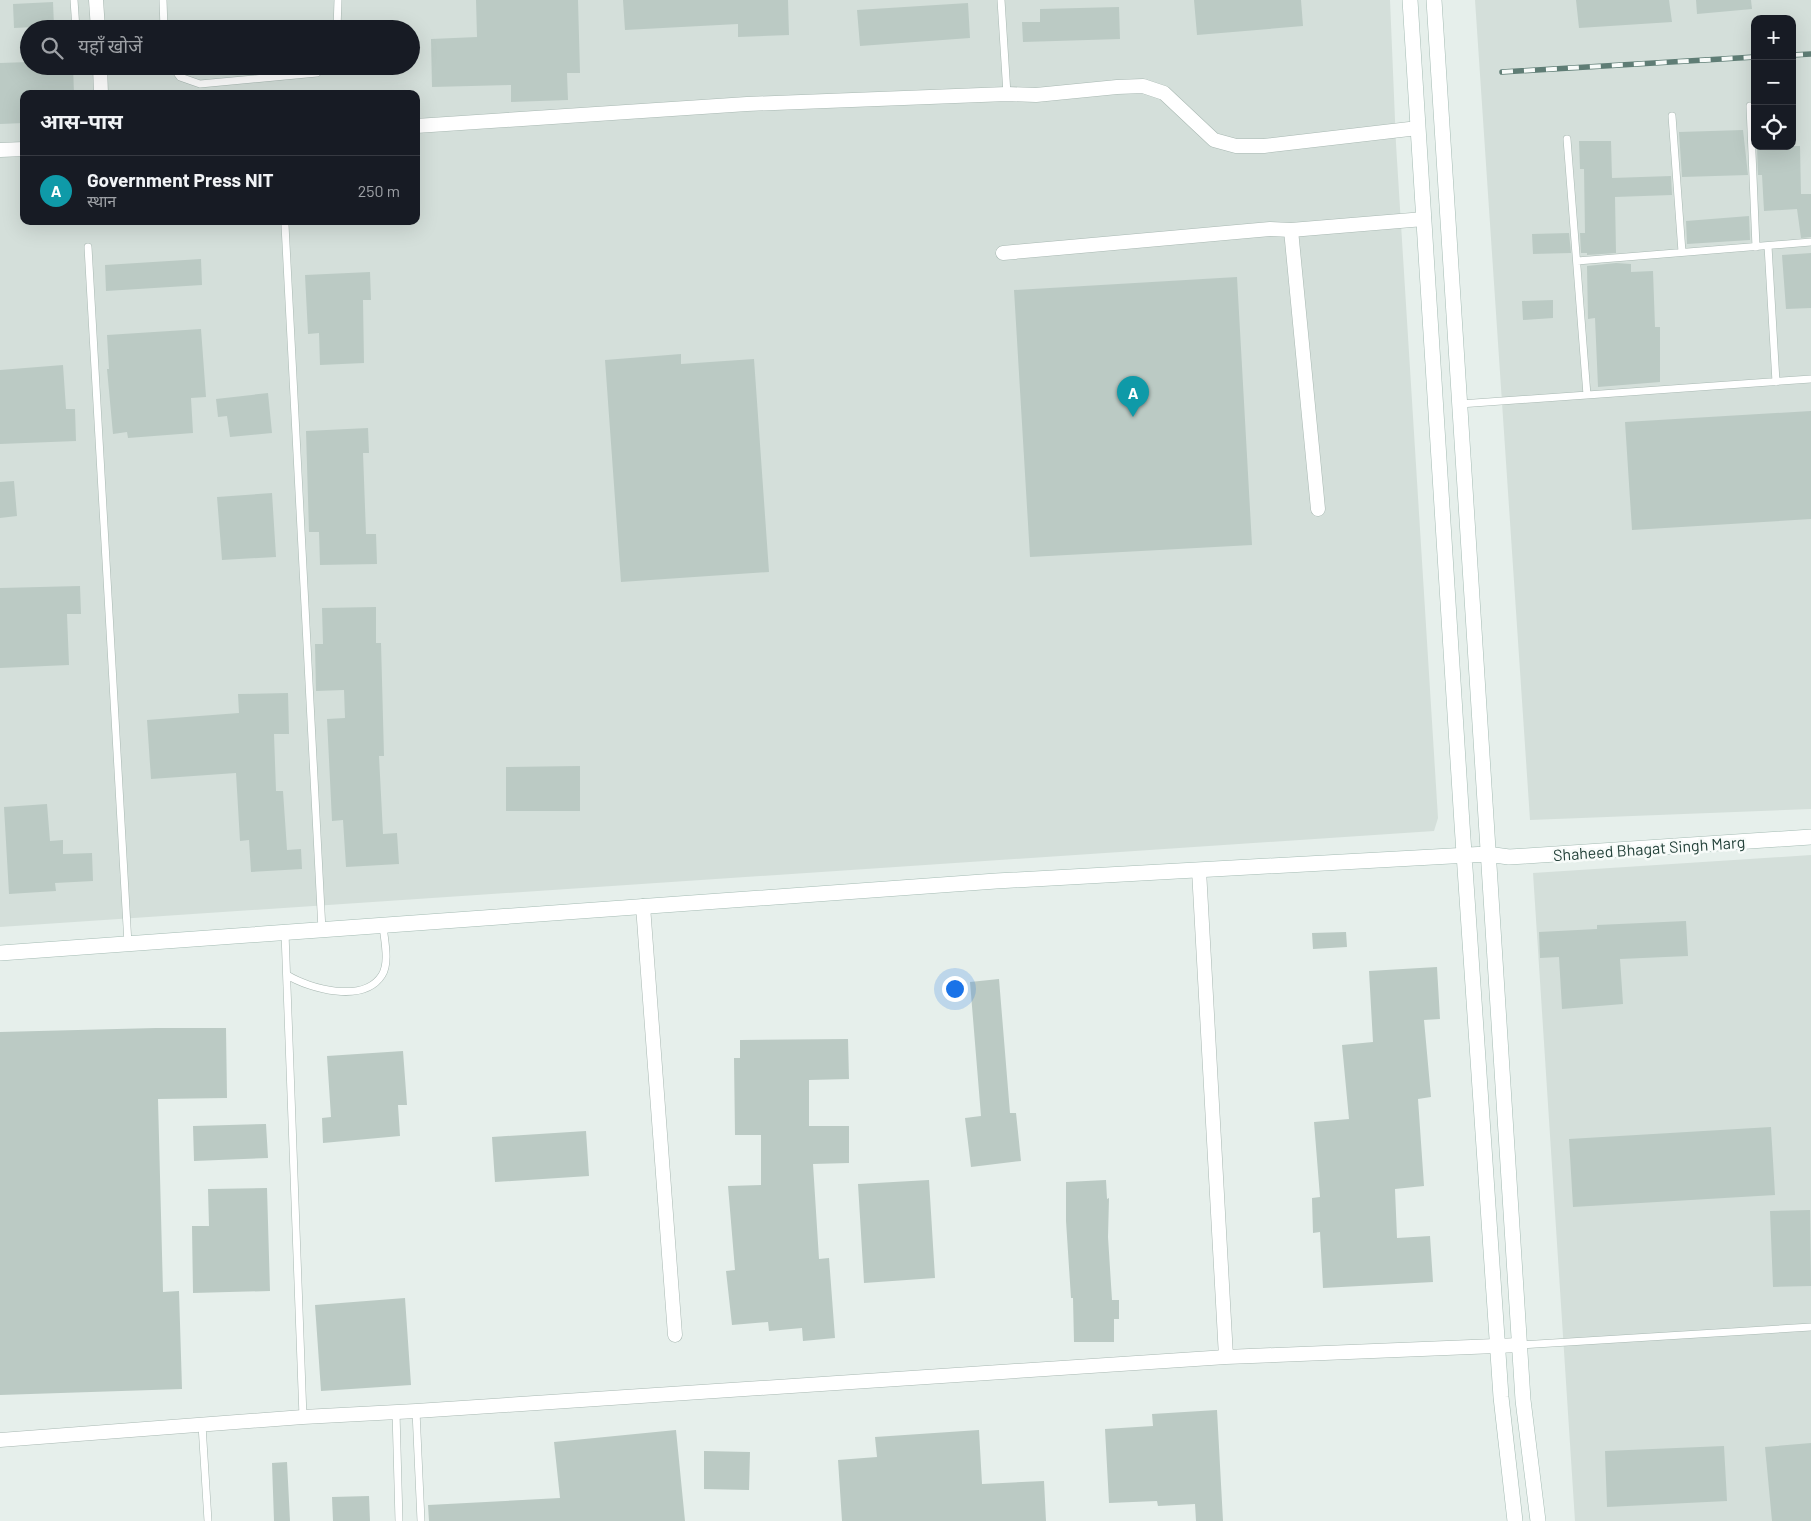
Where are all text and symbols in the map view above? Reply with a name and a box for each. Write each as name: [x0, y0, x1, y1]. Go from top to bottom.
map controls: [1751, 15, 1796, 150]
button: +: [1751, 15, 1796, 60]
search box: [20, 20, 420, 75]
icon: search: [38, 34, 66, 62]
text: यहाँ खोजें: [78, 34, 142, 57]
button: −: [1751, 60, 1796, 105]
button: locate: [1751, 105, 1796, 150]
text: आस-पास: [40, 108, 123, 133]
text: Government Press NIT: [87, 168, 274, 191]
text: A: [51, 181, 61, 200]
text: 250 m: [358, 181, 400, 200]
text: स्थान: [87, 191, 116, 210]
pin: A: [1117, 376, 1149, 417]
street label: Shaheed Bhagat Singh Marg: [1552, 832, 1746, 864]
your location: [942, 976, 968, 1002]

